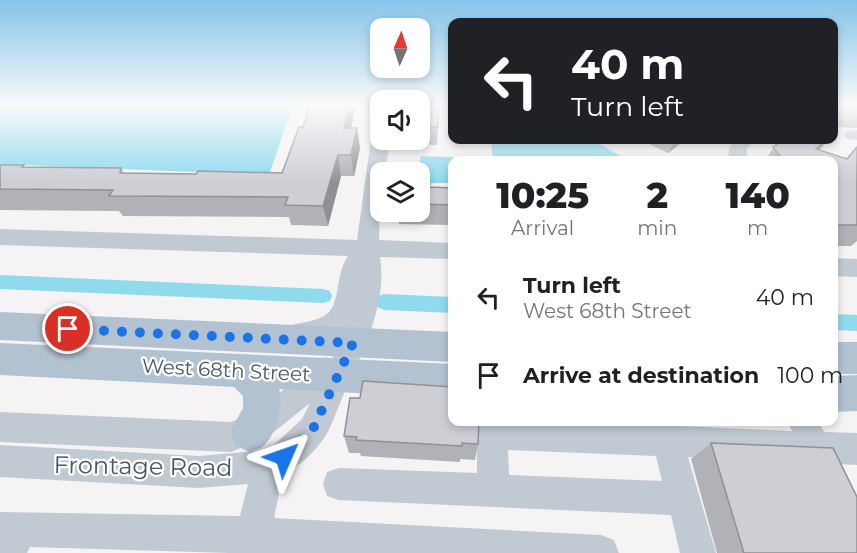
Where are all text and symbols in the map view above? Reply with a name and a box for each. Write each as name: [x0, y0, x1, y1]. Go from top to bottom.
north arrow: [370, 18, 430, 78]
map controls: [370, 18, 430, 222]
text: 40 m: [571, 38, 684, 90]
icon: left: [472, 42, 550, 120]
button: sound: [370, 90, 430, 150]
text: Turn left: [571, 90, 684, 123]
button: layers: [370, 162, 430, 222]
text: 10:25: [496, 173, 589, 217]
text: 2: [646, 173, 668, 217]
text: 140: [725, 173, 790, 217]
text: Arrival: [511, 216, 574, 240]
text: min: [637, 216, 677, 240]
text: m: [747, 216, 768, 240]
text: Turn left: [523, 272, 621, 299]
icon: left: [472, 281, 505, 314]
text: 40 m: [756, 284, 814, 311]
text: West 68th Street: [523, 299, 692, 323]
pin: [42, 303, 93, 354]
icon: arrive: [51, 312, 84, 345]
street label: West 68th Street: [141, 354, 311, 386]
icon: arrive: [472, 359, 505, 392]
text: Arrive at destination: [523, 362, 759, 389]
text: 100 m: [777, 362, 843, 389]
position arrow: [252, 425, 316, 489]
street label: Frontage Road: [53, 450, 233, 482]

